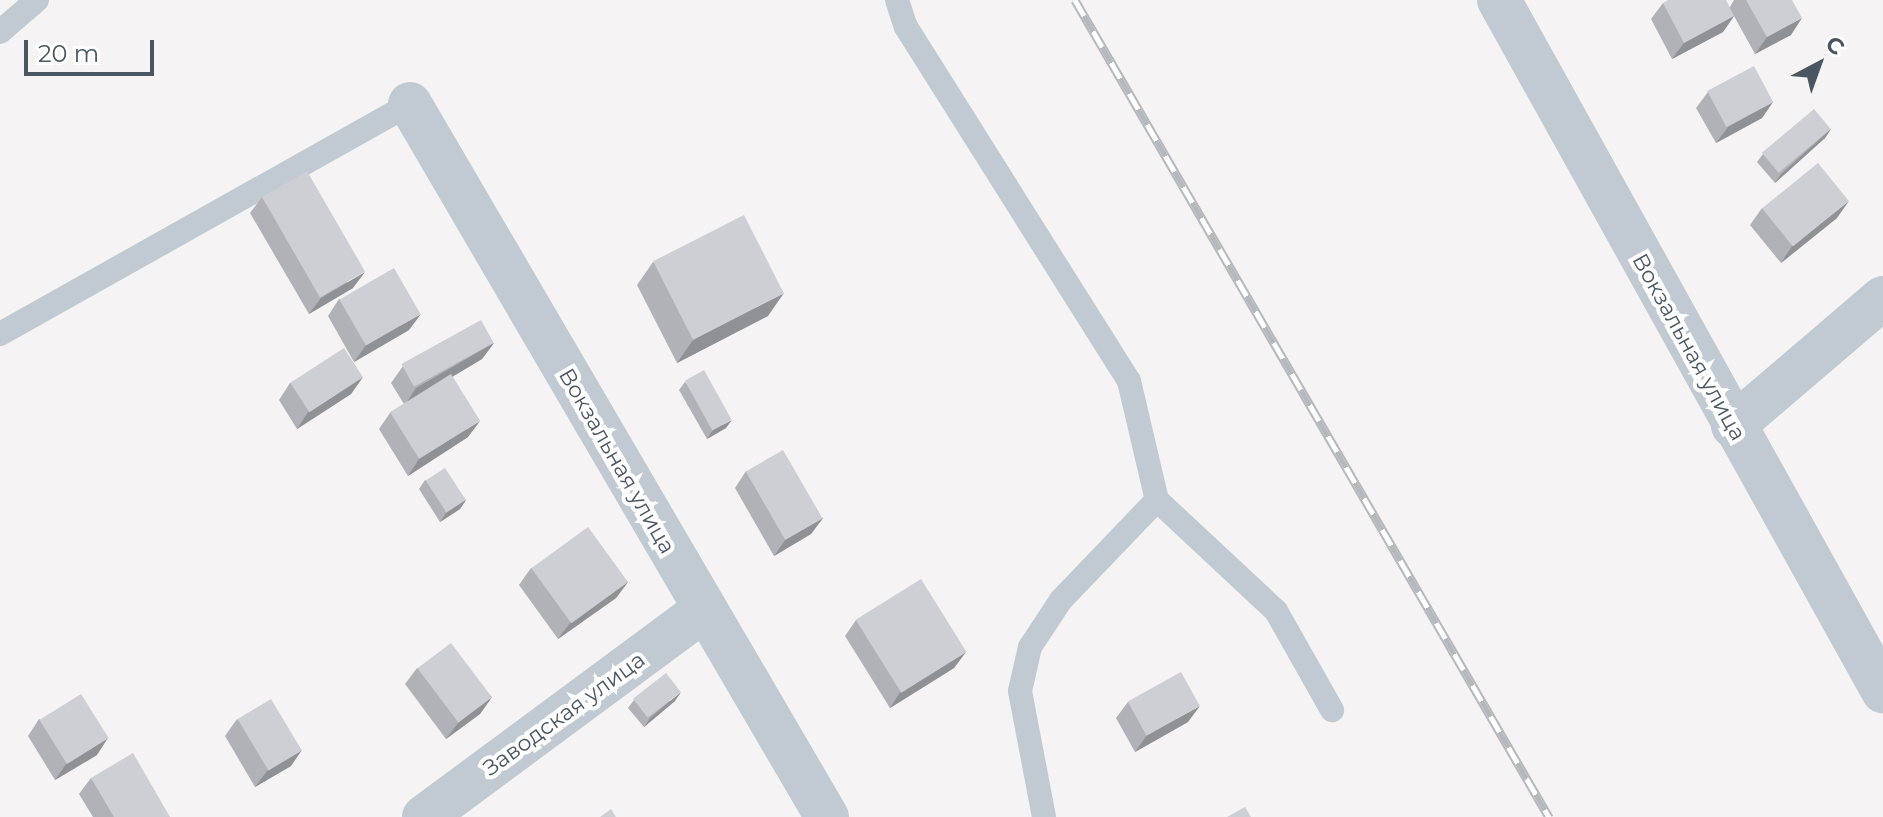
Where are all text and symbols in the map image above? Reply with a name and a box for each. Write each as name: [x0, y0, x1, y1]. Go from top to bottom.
scale bar: [28, 24, 158, 74]
north arrow: [1779, 24, 1859, 104]
text: С: [1820, 30, 1850, 61]
text: 20 m: [38, 39, 99, 68]
street label: Вокзальная улица: [1627, 249, 1751, 445]
street label: Вокзальная улица: [553, 364, 681, 558]
street label: Заводская улица: [478, 646, 650, 782]

